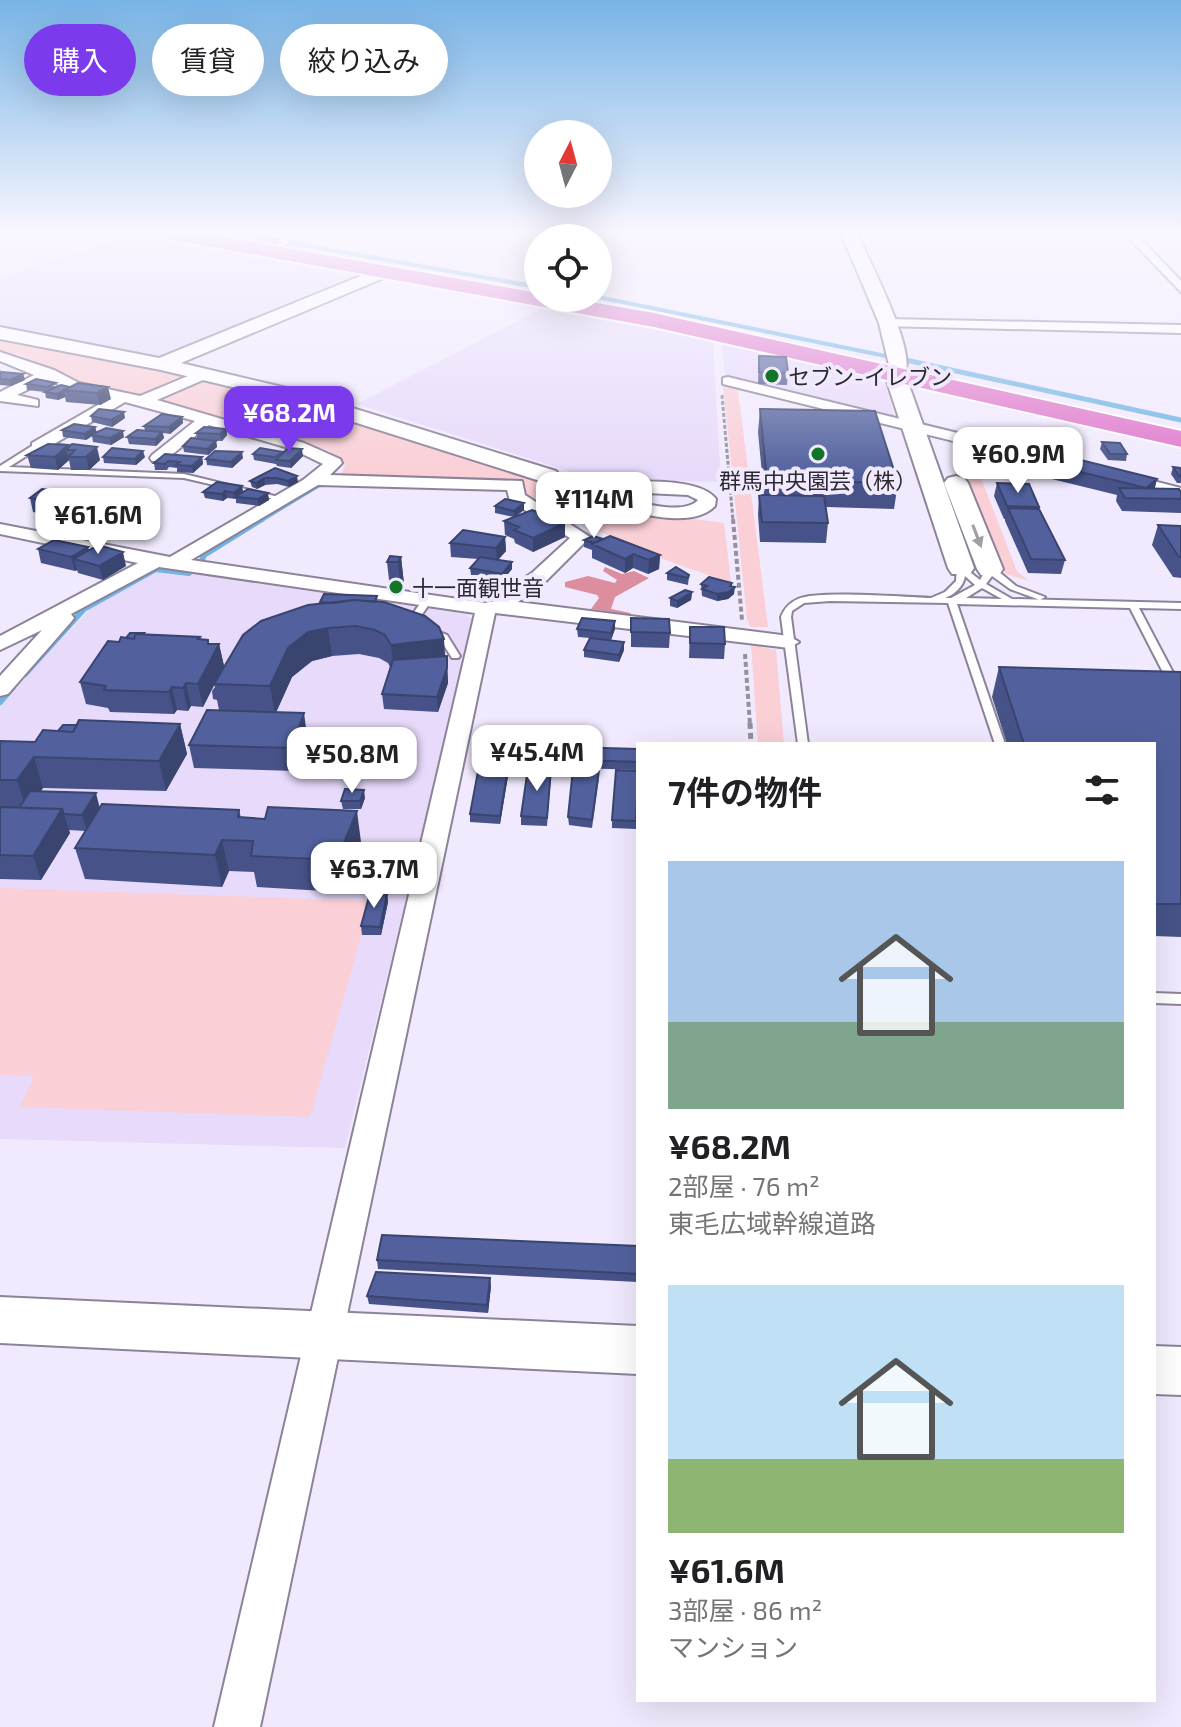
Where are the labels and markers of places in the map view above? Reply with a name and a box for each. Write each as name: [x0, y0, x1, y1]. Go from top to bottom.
place label: セブン-イレブン: [788, 363, 952, 389]
marker: セブン-イレブン: [763, 367, 781, 385]
pin: ¥68.2M: [224, 386, 354, 454]
pin: ¥60.9M: [953, 427, 1083, 495]
marker: 群馬中央園芸（株）: [809, 445, 827, 463]
place label: 群馬中央園芸（株）: [719, 467, 917, 493]
pin: ¥114M: [538, 472, 650, 540]
pin: ¥61.6M: [33, 488, 163, 556]
place label: 十一面観世音: [412, 574, 544, 600]
marker: 十一面観世音: [387, 578, 405, 596]
pin: ¥45.4M: [472, 725, 602, 793]
pin: ¥50.8M: [287, 727, 417, 795]
pin: ¥63.7M: [309, 842, 439, 910]

